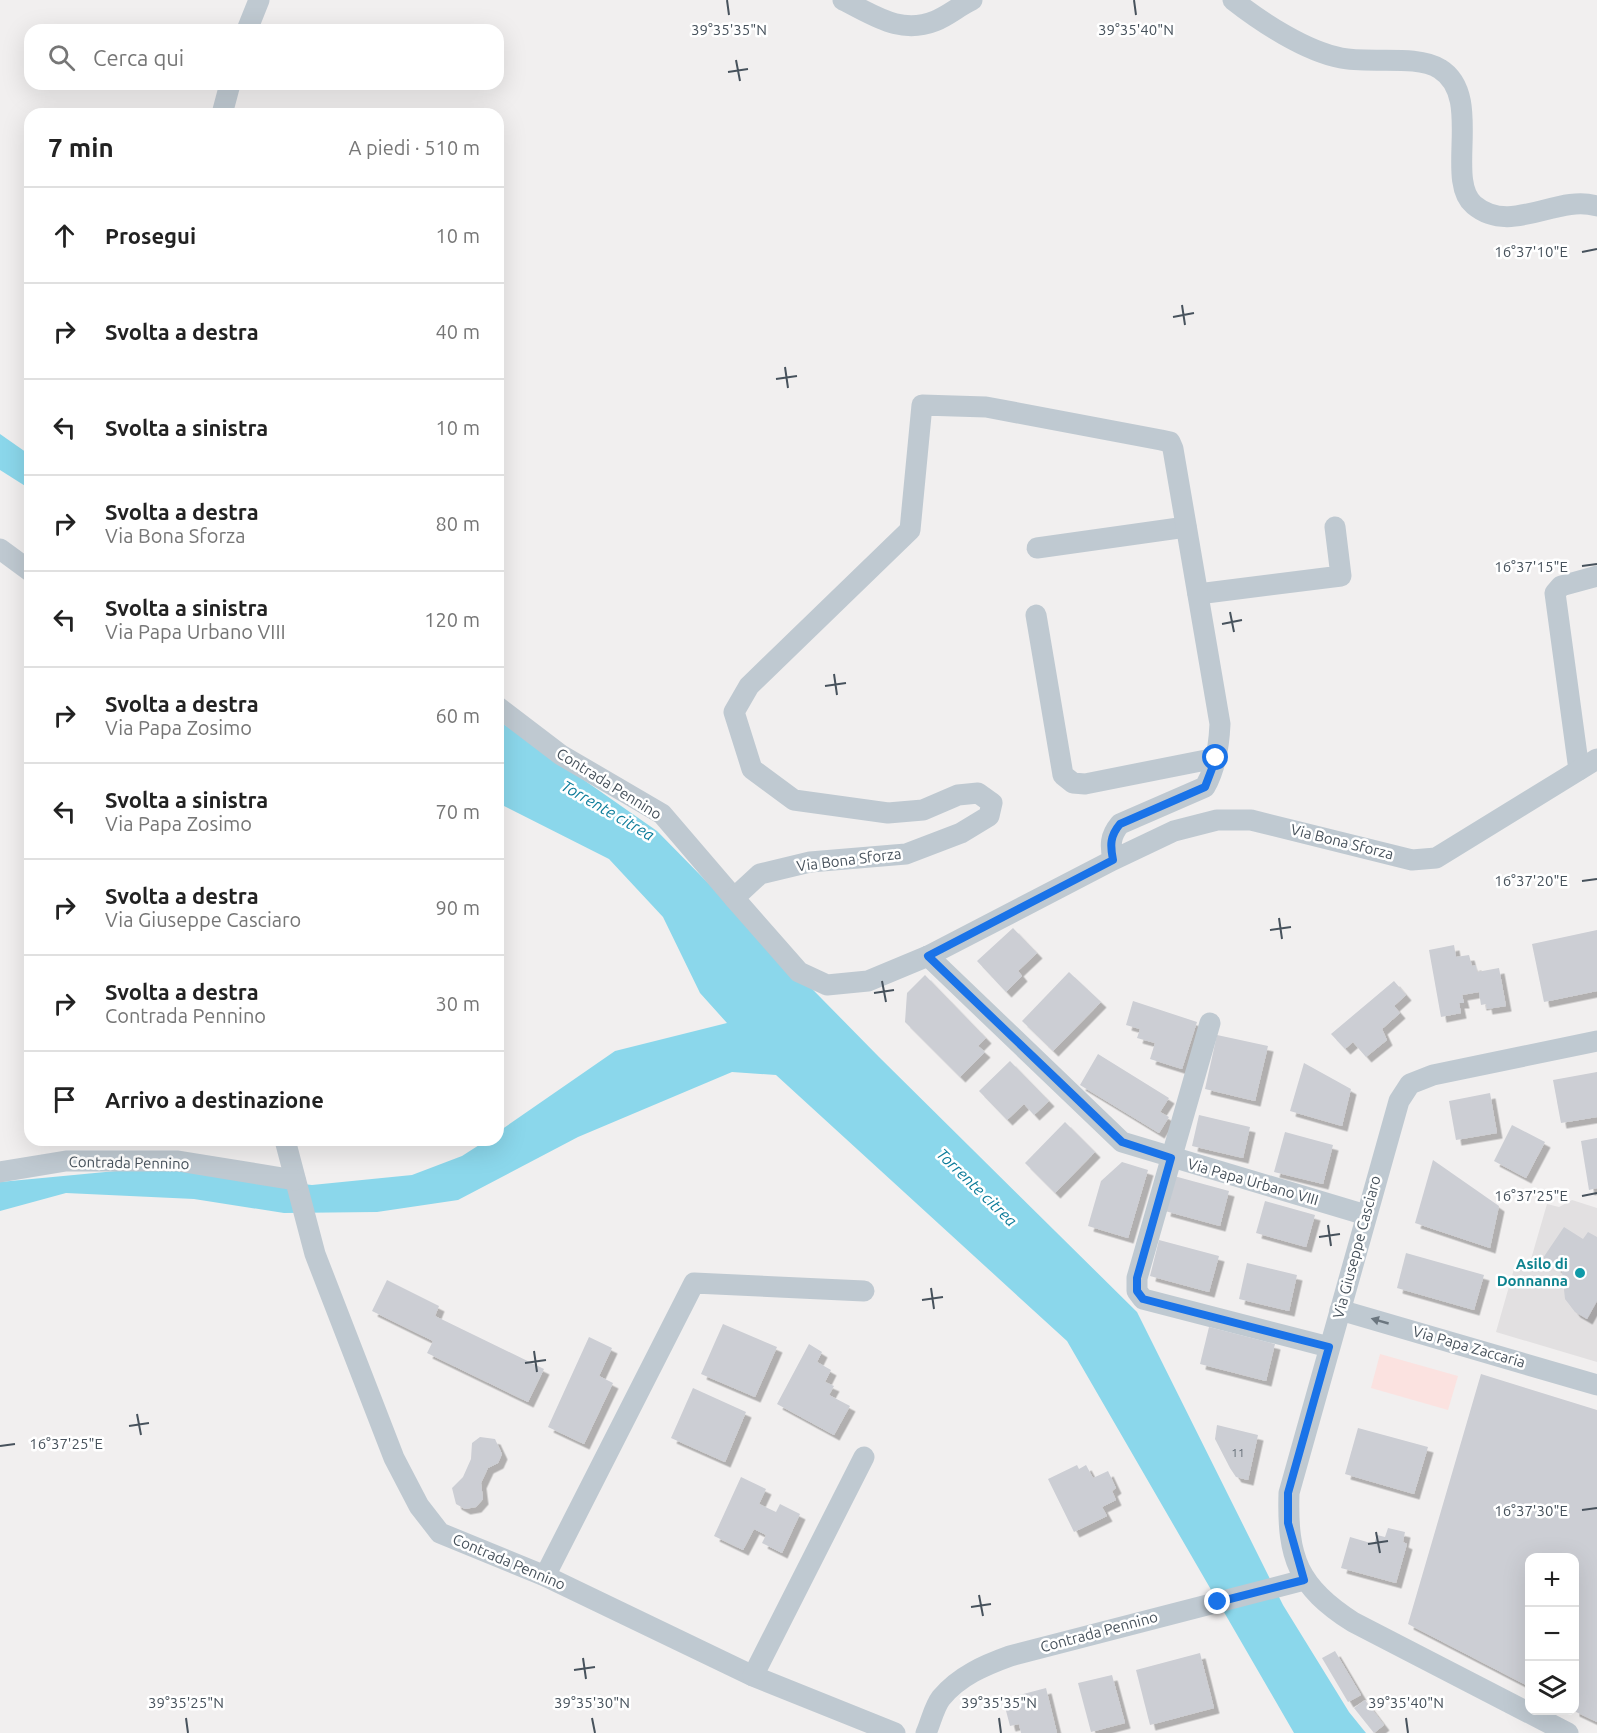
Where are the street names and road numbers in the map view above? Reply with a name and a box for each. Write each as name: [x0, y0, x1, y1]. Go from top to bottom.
street label: Contrada Pennino: [554, 744, 665, 823]
street label: Via Bona Sforza: [1289, 821, 1395, 863]
street label: Via Bona Sforza: [796, 845, 902, 874]
street label: Contrada Pennino: [68, 1153, 190, 1172]
street label: Via Papa Urbano VIII: [1186, 1155, 1321, 1208]
street label: Via Giuseppe Casciaro: [1329, 1174, 1384, 1320]
street label: Via Papa Zaccaria: [1411, 1322, 1527, 1371]
street label: Contrada Pennino: [450, 1530, 568, 1593]
street label: Contrada Pennino: [1038, 1608, 1159, 1655]

